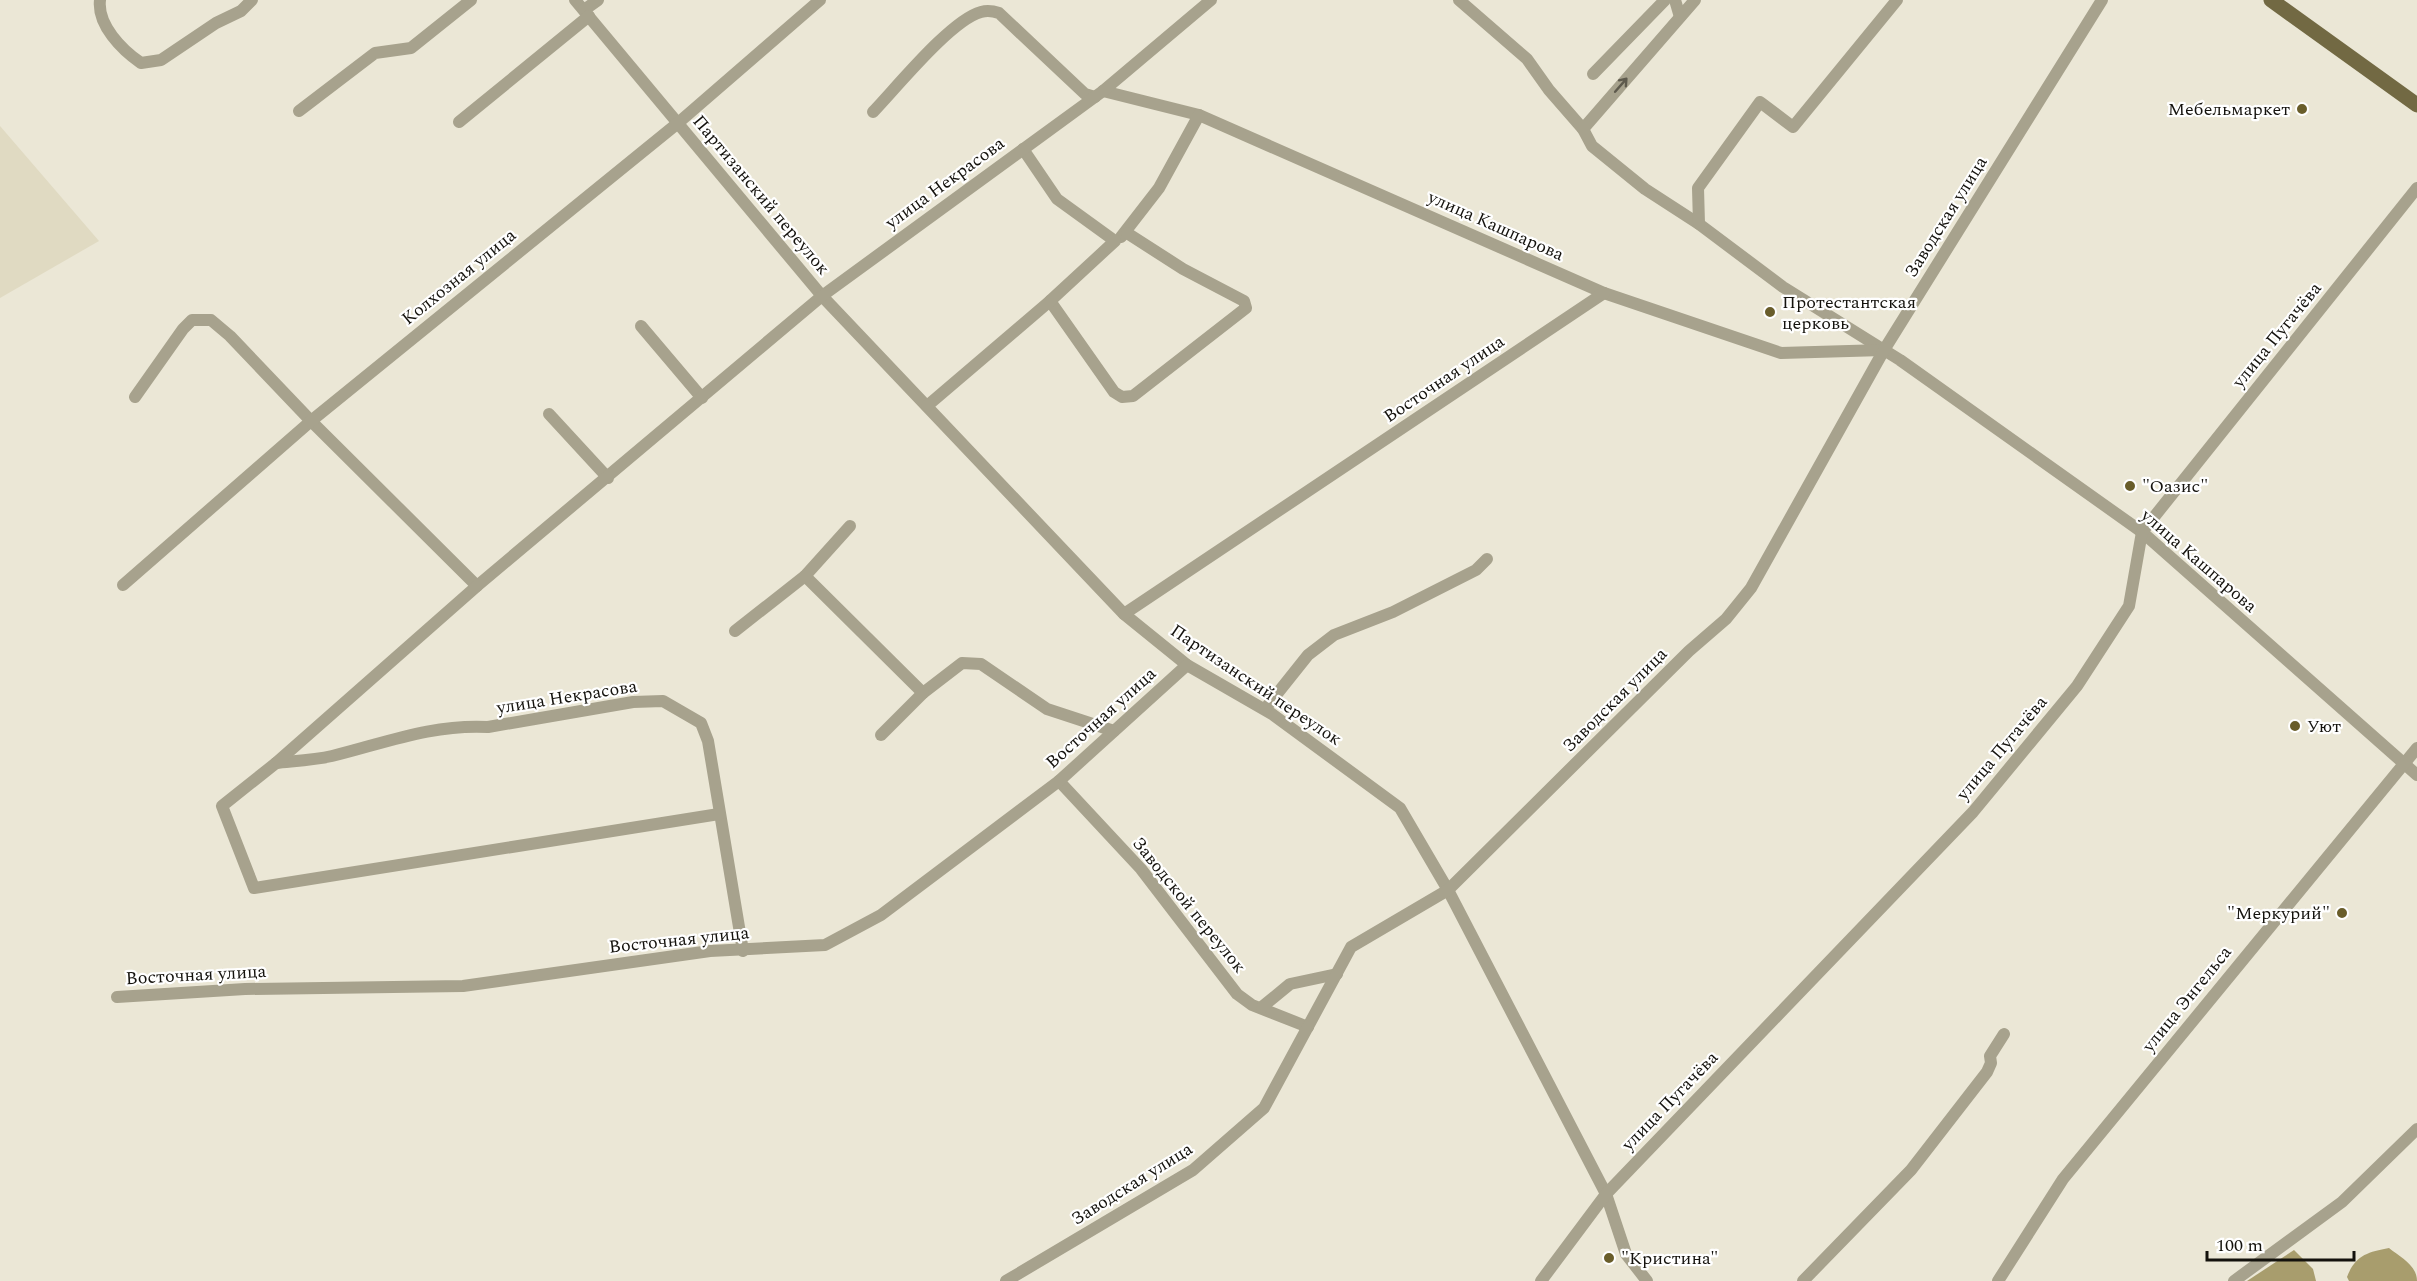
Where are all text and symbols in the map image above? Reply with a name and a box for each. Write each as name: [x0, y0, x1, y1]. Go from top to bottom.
one-way arrow: [1614, 78, 1628, 93]
place label: Мебельмаркет: [2168, 96, 2290, 123]
marker: Мебельмаркет: [2295, 102, 2309, 116]
street label: Партизанский переулок: [686, 109, 836, 281]
street label: улица Некрасова: [879, 130, 1011, 236]
street label: Заводская улица: [1898, 151, 1994, 283]
street label: улица Кашпарова: [1423, 183, 1569, 268]
street label: Колхозная улица: [396, 222, 522, 332]
street label: улица Пугачёва: [2225, 276, 2328, 395]
place label: Протестантская церковь: [1782, 289, 1916, 337]
marker: Протестантская церковь: [1763, 305, 1777, 319]
street label: Восточная улица: [1378, 328, 1510, 430]
place label: "Оазис": [2142, 473, 2208, 500]
marker: "Оазис": [2123, 479, 2137, 493]
street label: улица Кашпарова: [2134, 502, 2263, 619]
street label: Партизанский переулок: [1165, 617, 1347, 753]
street label: Заводская улица: [1556, 641, 1674, 759]
street label: Восточная улица: [1040, 661, 1163, 775]
street label: улица Некрасова: [494, 673, 639, 722]
street label: улица Пугачёва: [1949, 690, 2054, 807]
place label: Уют: [2307, 713, 2341, 740]
marker: Уют: [2288, 719, 2302, 733]
street label: Заводской переулок: [1125, 831, 1253, 979]
place label: "Меркурий": [2227, 900, 2330, 927]
marker: "Меркурий": [2335, 906, 2349, 920]
street label: Восточная улица: [608, 919, 751, 961]
street label: улица Энгельса: [2135, 940, 2238, 1059]
street label: Восточная улица: [125, 958, 267, 992]
street label: улица Пугачёва: [1615, 1045, 1725, 1158]
street label: Заводская улица: [1066, 1136, 1198, 1232]
scale bar: [2207, 1224, 2354, 1262]
text: 100 m: [2216, 1232, 2263, 1259]
place label: "Кристина": [1621, 1245, 1718, 1272]
marker: "Кристина": [1602, 1251, 1616, 1265]

